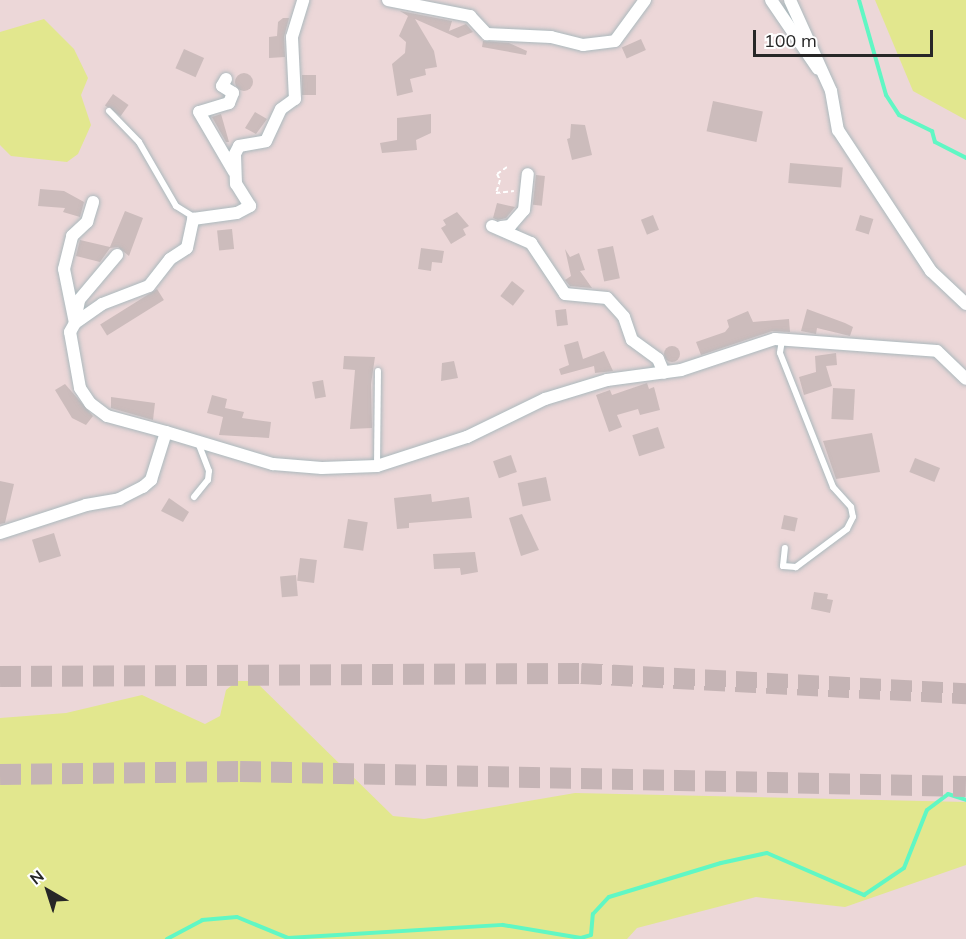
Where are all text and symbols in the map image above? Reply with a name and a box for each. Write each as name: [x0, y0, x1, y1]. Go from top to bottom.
scale bar: [756, 18, 936, 56]
text: 100 m: [764, 29, 817, 52]
north arrow: [18, 861, 78, 921]
text: N: [26, 865, 48, 889]

